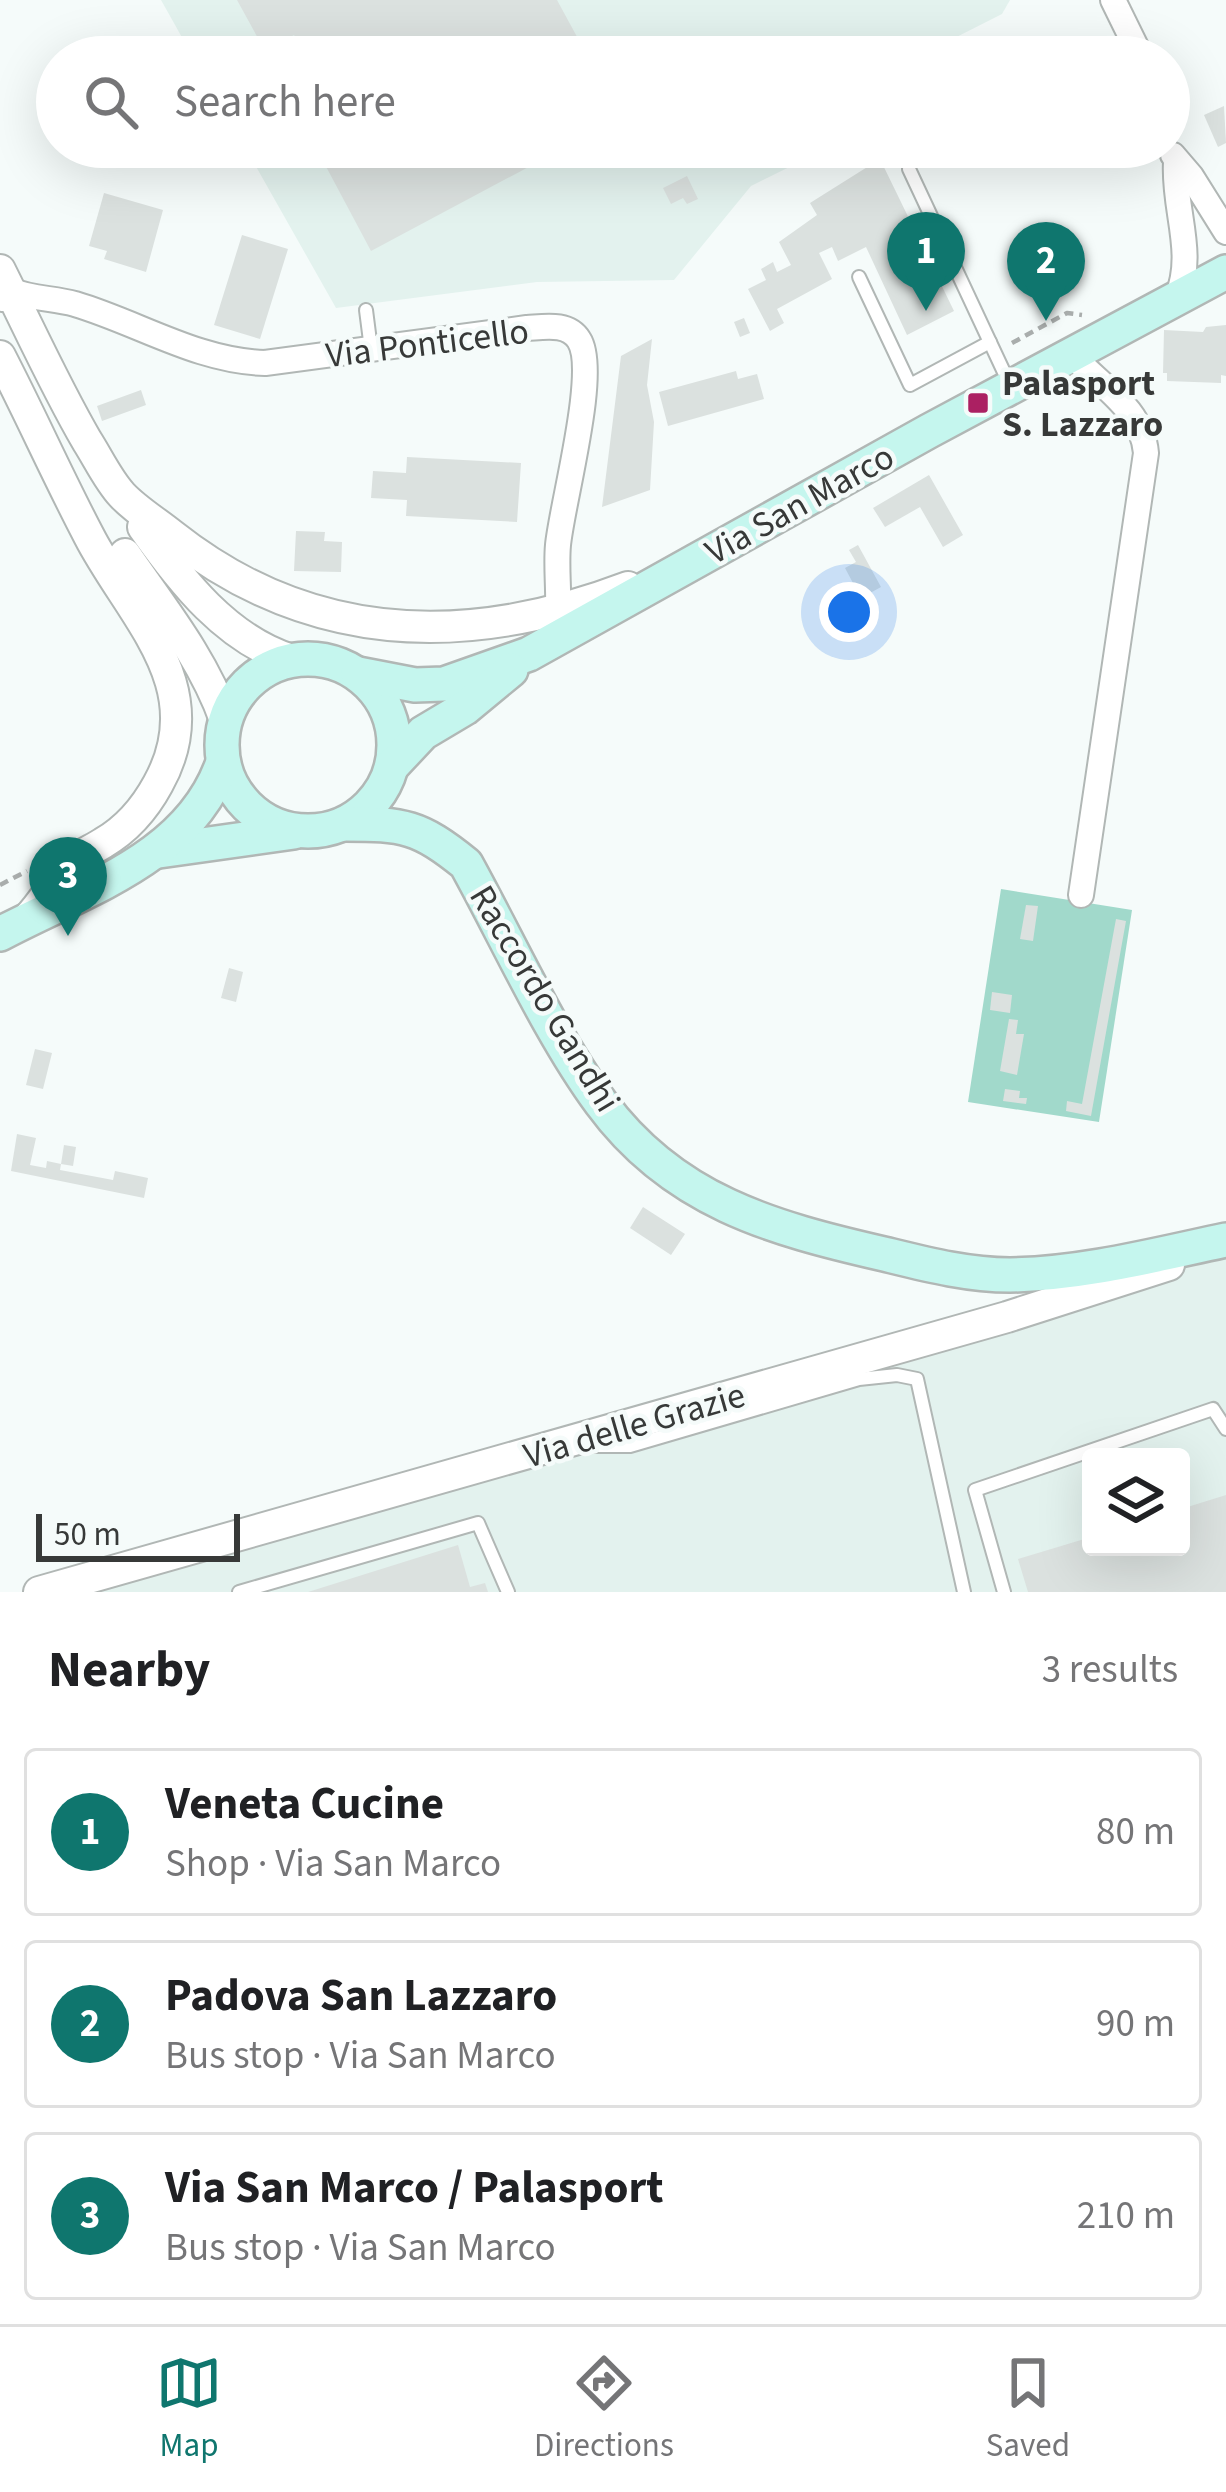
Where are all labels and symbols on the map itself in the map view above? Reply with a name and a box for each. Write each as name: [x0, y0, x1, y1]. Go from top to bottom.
pin: 1: [887, 212, 965, 311]
pin: 2: [1007, 222, 1085, 321]
street label: Via Ponticello: [323, 306, 531, 381]
place label: Palasport S. Lazzaro: [1002, 358, 1163, 450]
marker: Palasport S. Lazzaro: [965, 390, 991, 416]
street label: Via San Marco: [696, 431, 903, 577]
your location: [819, 582, 879, 642]
pin: 3: [29, 837, 107, 936]
street label: Raccordo Gandhi: [457, 876, 633, 1122]
street label: Via delle Grazie: [518, 1370, 751, 1481]
scale bar: [36, 1508, 240, 1561]

